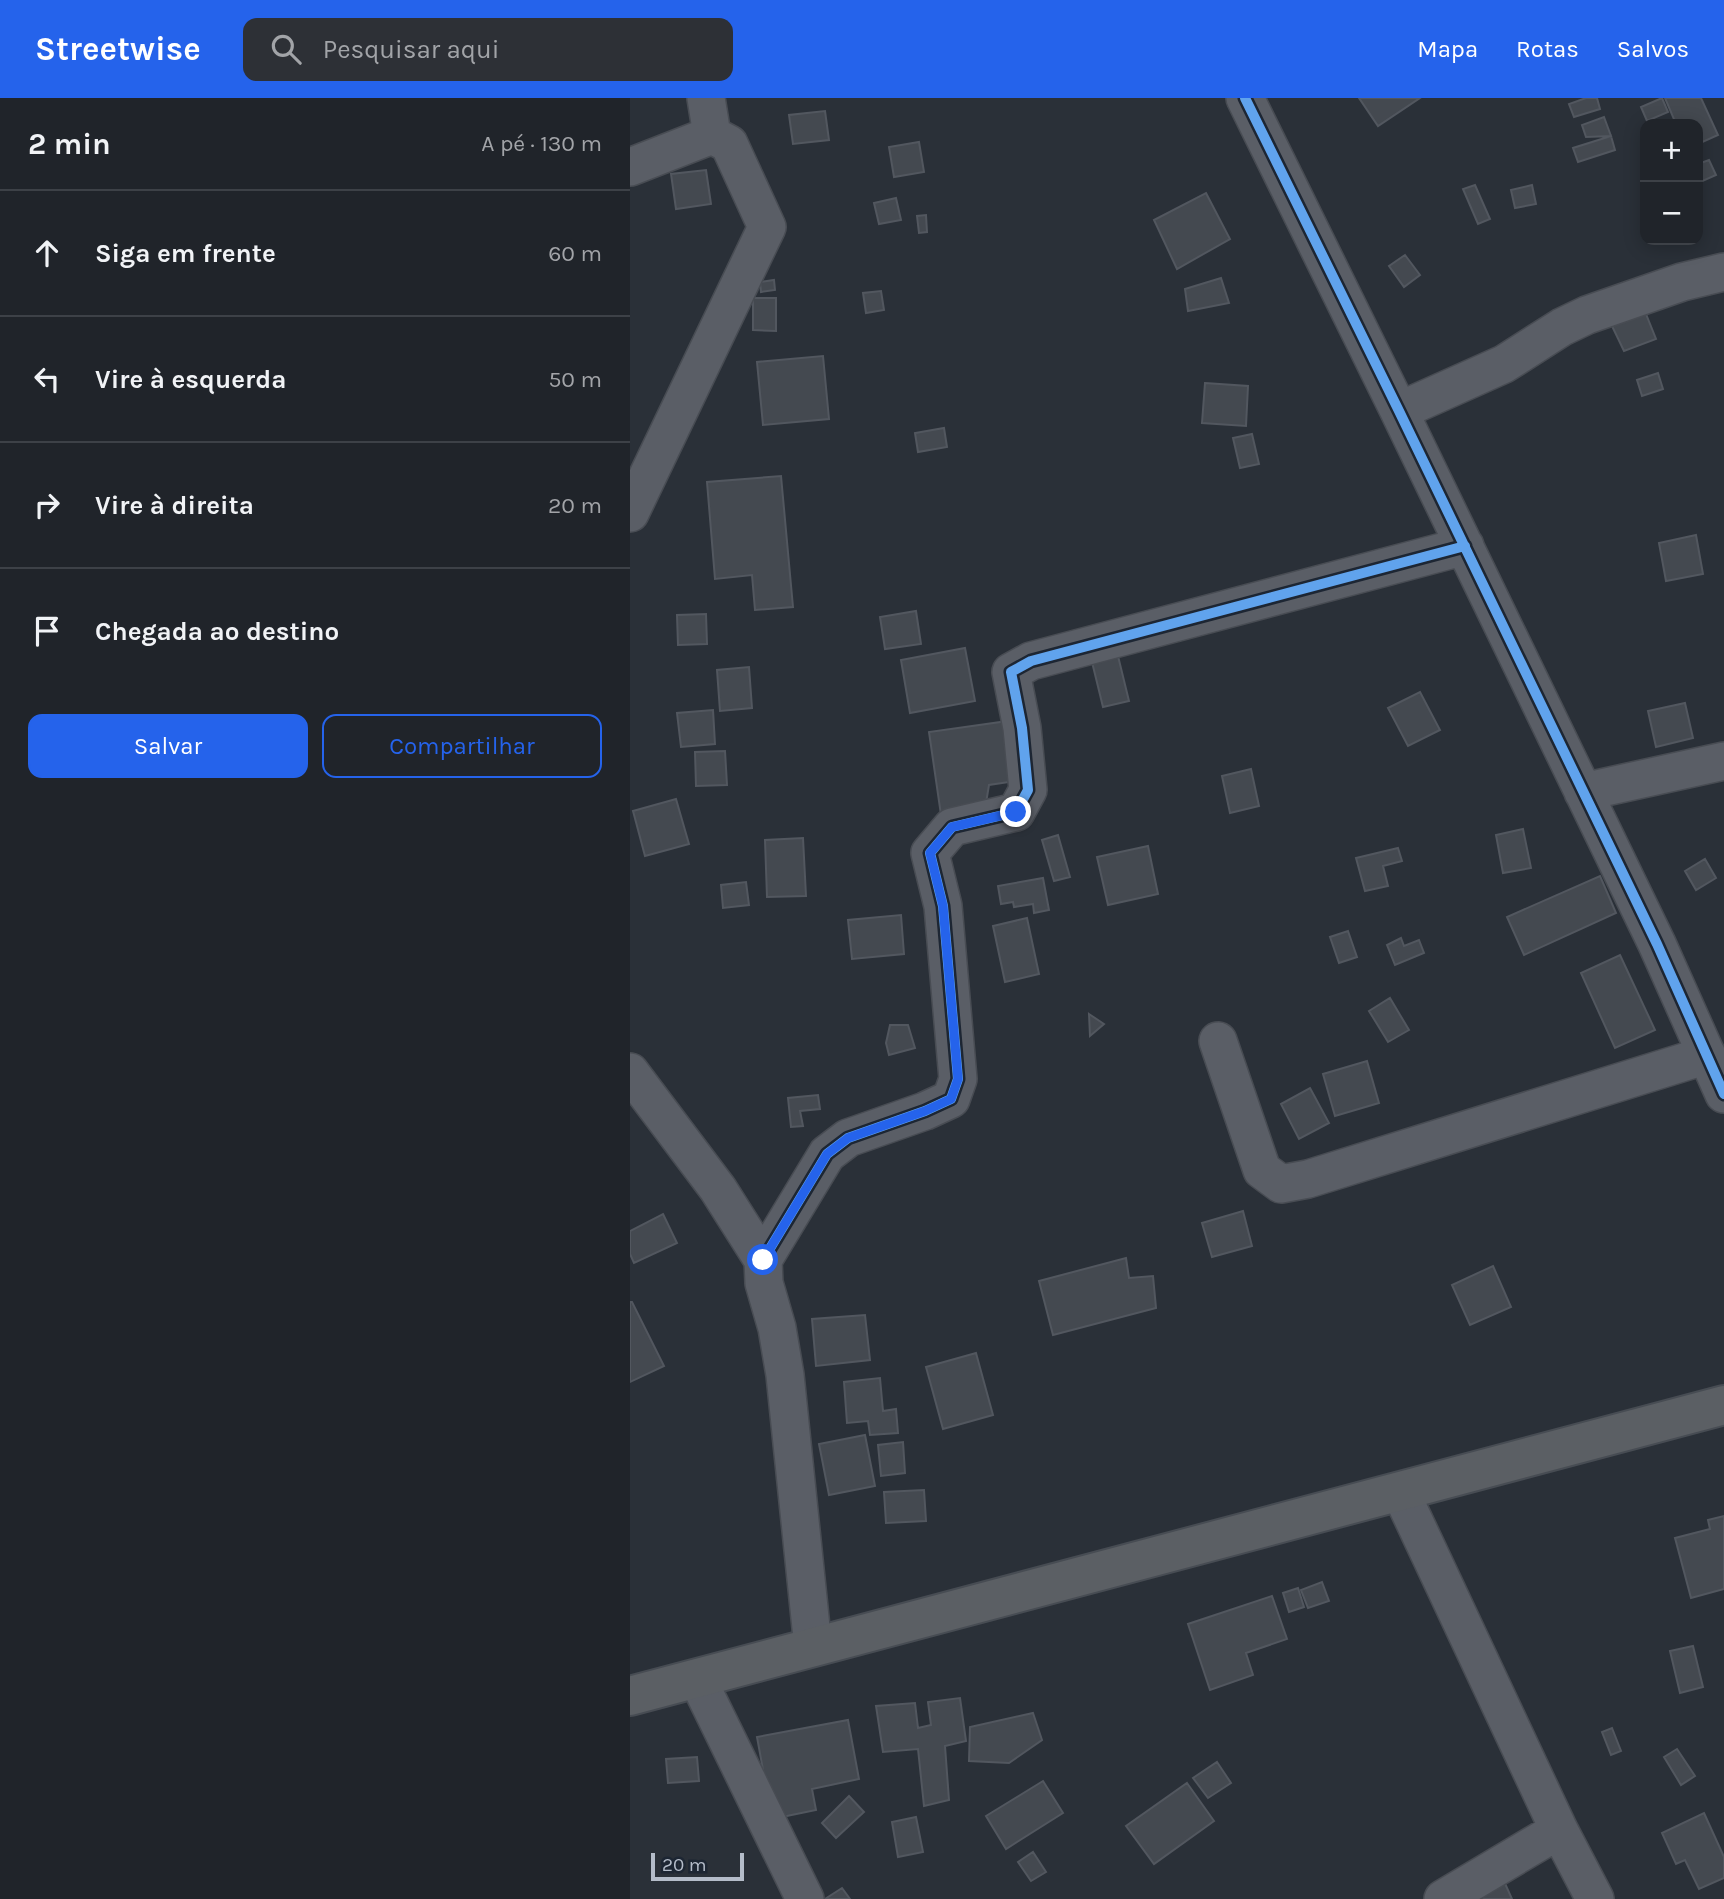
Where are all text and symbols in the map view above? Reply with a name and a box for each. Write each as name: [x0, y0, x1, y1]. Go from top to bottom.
search box: [243, 18, 733, 81]
text: Streetwise: [35, 30, 201, 68]
icon: search: [267, 30, 305, 68]
text: Pesquisar aqui: [323, 34, 499, 65]
text: Mapa: [1417, 35, 1478, 63]
text: Rotas: [1516, 35, 1579, 63]
text: Salvos: [1617, 35, 1689, 63]
map controls: [1640, 119, 1703, 245]
button: +: [1640, 119, 1703, 182]
text: 2 min: [28, 126, 111, 162]
text: A pé · 130 m: [481, 130, 602, 157]
button: −: [1640, 182, 1703, 245]
icon: ahead: [28, 234, 66, 272]
text: Siga em frente: [95, 238, 276, 269]
text: 60 m: [548, 240, 602, 267]
icon: left: [28, 360, 66, 398]
text: Vire à esquerda: [95, 364, 286, 395]
text: 50 m: [548, 366, 602, 393]
icon: right: [28, 486, 66, 524]
text: Vire à direita: [95, 490, 254, 521]
text: 20 m: [548, 492, 602, 519]
icon: arrive: [28, 612, 66, 650]
text: Chegada ao destino: [95, 616, 339, 647]
button: Salvar: [28, 714, 308, 778]
button: Compartilhar: [322, 714, 602, 778]
route end: [1000, 796, 1031, 827]
route start: [747, 1244, 778, 1275]
scale bar: [651, 1850, 744, 1882]
text: 20 m: [662, 1854, 707, 1876]

